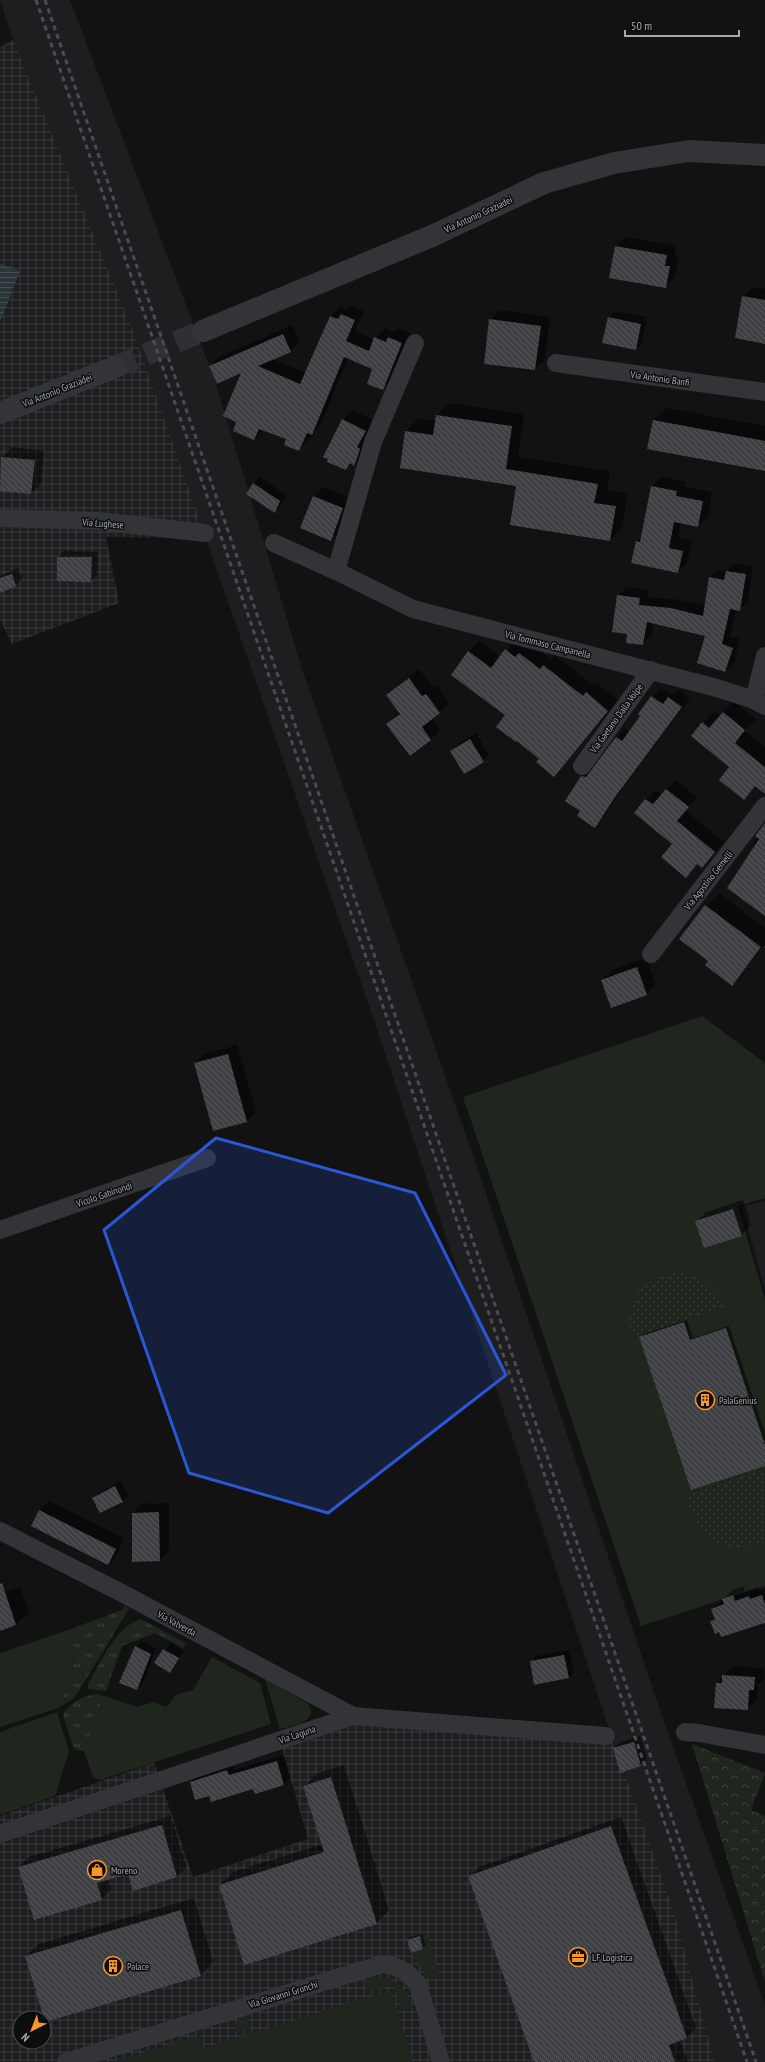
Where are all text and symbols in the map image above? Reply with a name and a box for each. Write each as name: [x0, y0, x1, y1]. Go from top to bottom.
scale bar: [625, 12, 739, 38]
text: 50 m: [631, 18, 652, 33]
street label: Via Antonio Graziadei: [441, 193, 514, 236]
street label: Via Antonio Banfi: [629, 368, 690, 389]
street label: Via Antonio Graziadei: [20, 371, 94, 411]
street label: Via Lughese: [81, 515, 124, 531]
street label: Via Tommaso Campanella: [503, 627, 592, 661]
street label: Via Gaetano Dalla Volpe: [586, 681, 646, 756]
street label: Via Agostino Gemelli: [681, 848, 736, 913]
street label: Vicolo Gabinondi: [74, 1179, 134, 1210]
building icon: PalaGenius: [694, 1389, 716, 1411]
place label: PalaGenius: [719, 1394, 758, 1407]
street label: Via Valverda: [154, 1607, 198, 1639]
street label: Via Laguna: [276, 1722, 317, 1747]
shop icon: Moreno: [86, 1859, 108, 1881]
place label: Moreno: [111, 1864, 137, 1877]
office icon: LF Logistica: [567, 1946, 589, 1968]
place label: LF Logistica: [592, 1951, 633, 1964]
building icon: Palace: [102, 1955, 124, 1977]
place label: Palace: [127, 1960, 149, 1973]
street label: Via Giovanni Gronchi: [246, 1978, 319, 2011]
north arrow: [12, 2010, 52, 2050]
text: N: [18, 2030, 32, 2045]

